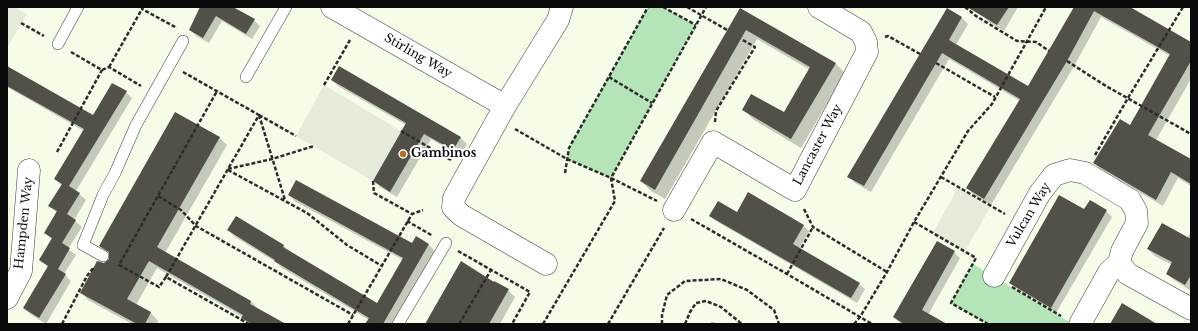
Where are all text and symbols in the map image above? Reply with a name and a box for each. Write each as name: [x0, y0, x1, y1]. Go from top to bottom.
street label: Stirling Way: [381, 31, 455, 81]
street label: Lancaster Way: [791, 102, 845, 188]
place label: Gambinos: [411, 147, 476, 161]
marker: Gambinos: [398, 149, 408, 159]
street label: Hampden Way: [12, 176, 36, 270]
street label: Vulcan Way: [1004, 180, 1054, 250]

